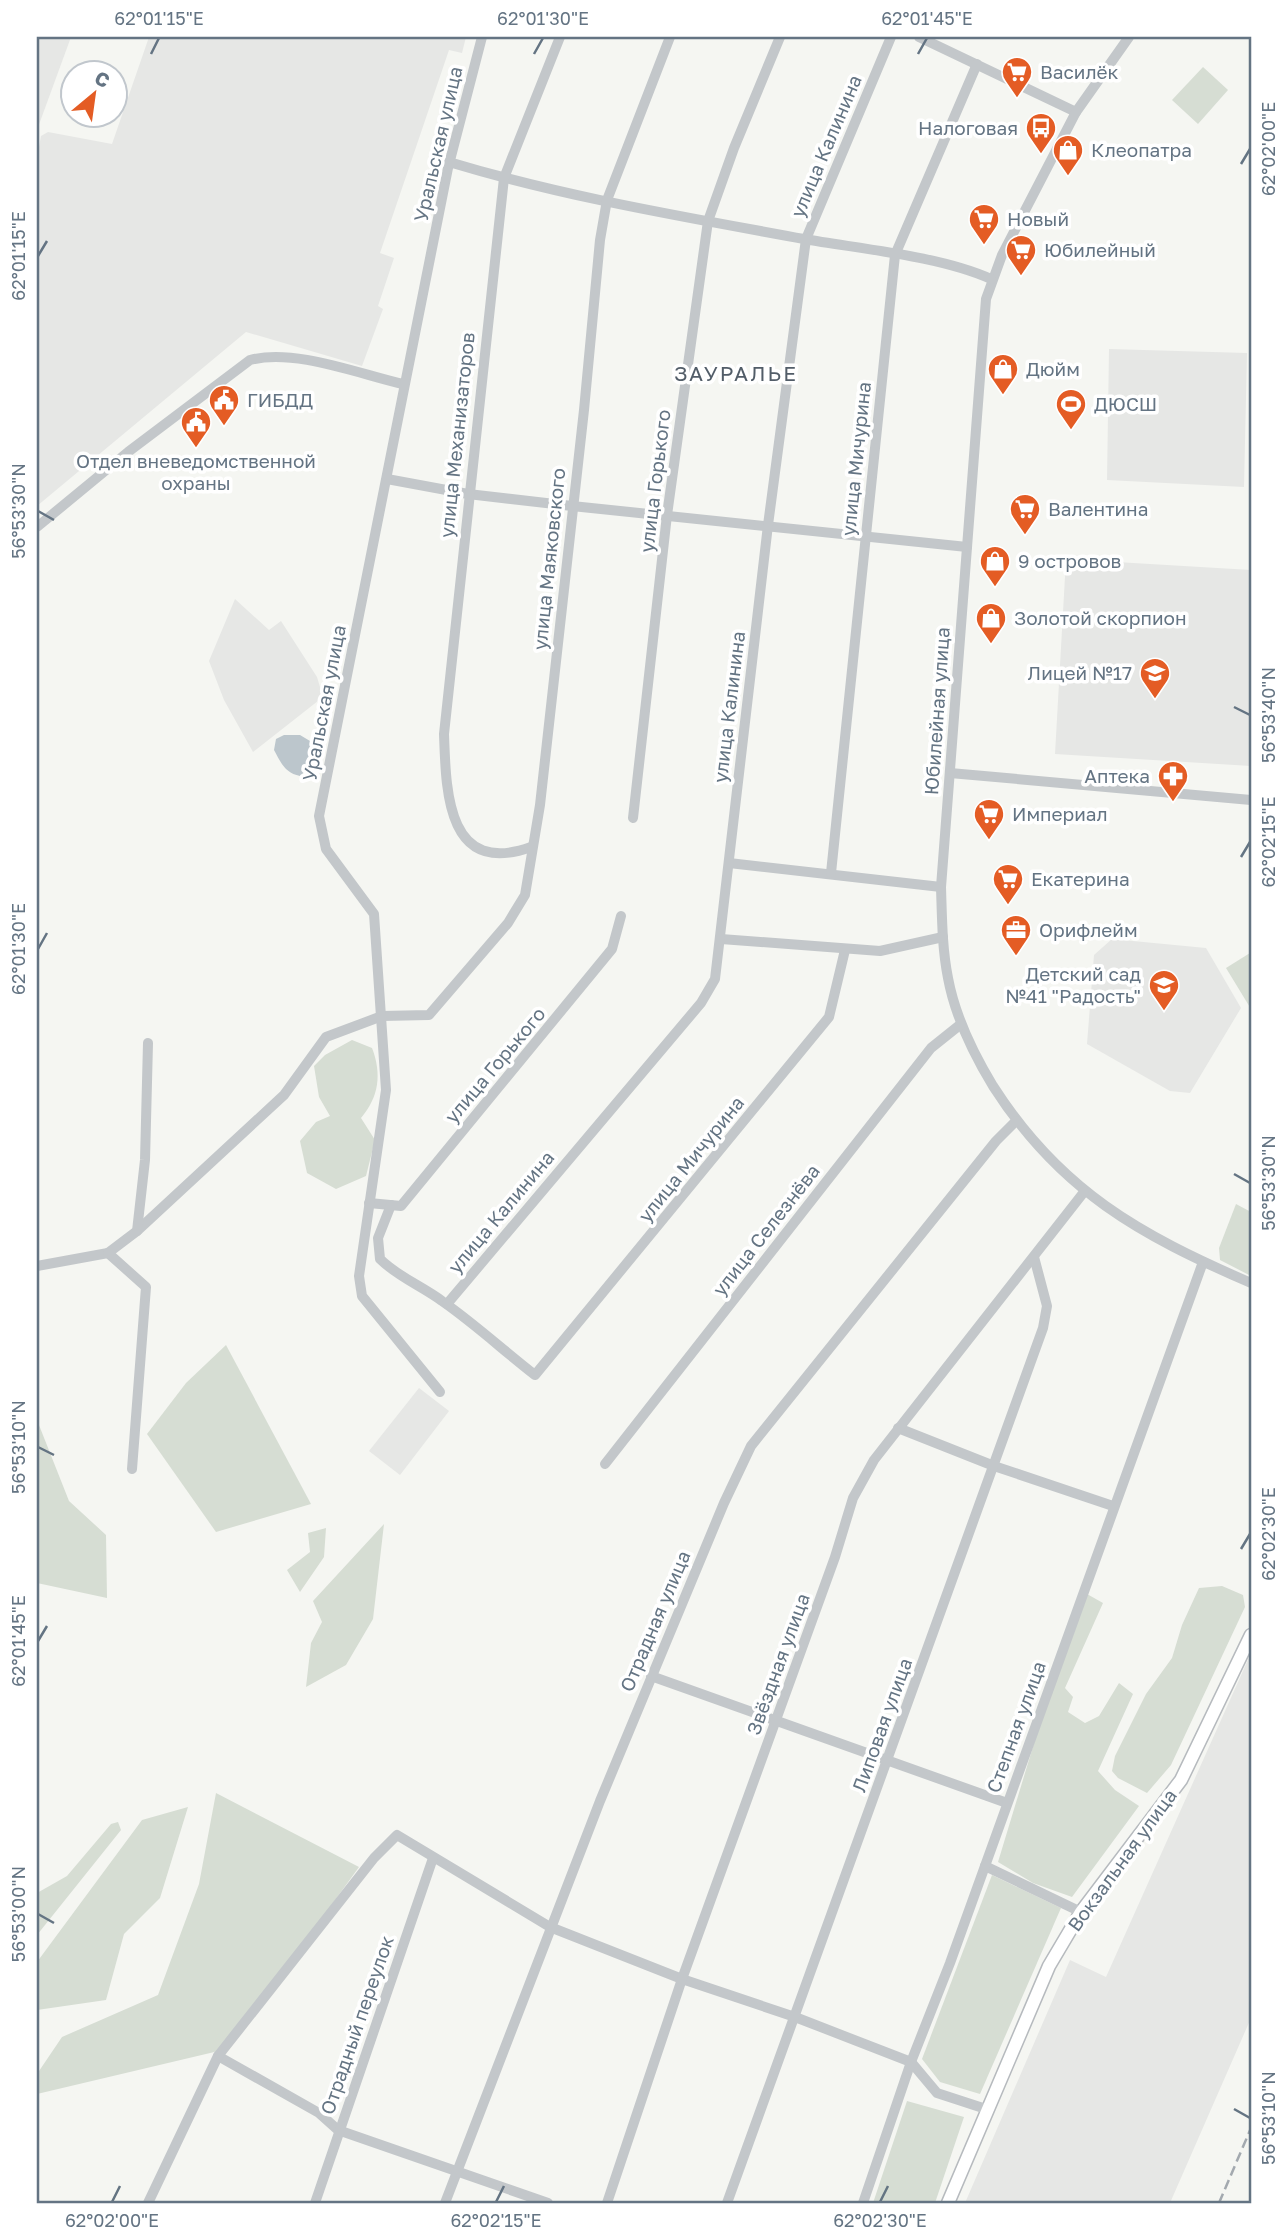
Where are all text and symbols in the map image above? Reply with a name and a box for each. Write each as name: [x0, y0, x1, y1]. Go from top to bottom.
text: 62°01'15"E: [114, 7, 204, 29]
text: 62°01'30"E: [497, 7, 589, 29]
text: 62°01'45"E: [881, 7, 973, 29]
supermarket icon: Василёк: [1000, 55, 1034, 99]
north arrow: [60, 60, 130, 130]
place label: Василёк: [1040, 60, 1119, 83]
street label: Уральская улица: [408, 64, 467, 224]
text: С: [91, 65, 114, 92]
street label: улица Калинина: [785, 71, 866, 220]
text: 62°02'00"E: [1257, 102, 1279, 196]
bus stop icon: Налоговая: [1024, 111, 1058, 155]
place label: Налоговая: [918, 116, 1018, 139]
shop icon: Клеопатра: [1051, 133, 1085, 177]
place label: Клеопатра: [1091, 138, 1192, 161]
supermarket icon: Новый: [967, 202, 1001, 246]
place label: Новый: [1007, 207, 1069, 230]
text: 62°01'15"E: [7, 211, 29, 301]
supermarket icon: Юбилейный: [1004, 233, 1038, 277]
place label: Юбилейный: [1044, 238, 1156, 261]
street label: улица Механизаторов: [434, 331, 479, 539]
shop icon: Дюйм: [986, 352, 1020, 396]
place label: Дюйм: [1026, 357, 1080, 380]
district label: ЗАУРАЛЬЕ: [674, 360, 798, 386]
street label: улица Мичурина: [836, 381, 875, 537]
public building icon: ГИБДД: [207, 383, 241, 427]
sports icon: ДЮСШ: [1054, 387, 1088, 431]
place label: ГИБДД: [247, 388, 313, 411]
place label: ДЮСШ: [1094, 392, 1157, 415]
public building icon: Отдел вневедомственной охраны: [179, 405, 213, 449]
street label: улица Горького: [634, 408, 675, 554]
place label: Отдел вневедомственной охраны: [76, 449, 316, 494]
text: 56°53'30"N: [7, 463, 29, 559]
street label: улица Маяковского: [527, 467, 570, 651]
supermarket icon: Валентина: [1008, 492, 1042, 536]
place label: Валентина: [1048, 497, 1148, 520]
shop icon: 9 островов: [978, 544, 1012, 588]
place label: 9 островов: [1018, 549, 1121, 572]
shop icon: Золотой скорпион: [974, 601, 1008, 645]
place label: Золотой скорпион: [1014, 606, 1187, 629]
street label: Уральская улица: [297, 623, 350, 783]
street label: Юбилейная улица: [919, 626, 954, 796]
street label: улица Калинина: [708, 630, 749, 784]
school or university icon: Лицей №17: [1138, 656, 1172, 700]
place label: Лицей №17: [1028, 661, 1132, 684]
text: 56°53'40"N: [1257, 667, 1279, 763]
pharmacy icon: Аптека: [1156, 759, 1190, 803]
place label: Аптека: [1084, 764, 1150, 787]
text: 62°02'15"E: [1257, 796, 1279, 888]
supermarket icon: Империал: [972, 797, 1006, 841]
place label: Империал: [1012, 802, 1108, 825]
supermarket icon: Екатерина: [991, 862, 1025, 906]
place label: Екатерина: [1031, 867, 1130, 890]
text: 62°01'30"E: [7, 903, 29, 995]
office icon: Орифлейм: [999, 913, 1033, 957]
place label: Орифлейм: [1039, 918, 1138, 941]
place label: Детский сад №41 "Радость": [1005, 962, 1141, 1007]
school or university icon: Детский сад №41 "Радость": [1147, 968, 1181, 1012]
street label: улица Горького: [440, 1002, 550, 1127]
street label: улица Мичурина: [633, 1091, 748, 1226]
text: 56°53'30"N: [1257, 1135, 1279, 1231]
street label: улица Калинина: [443, 1146, 558, 1277]
street label: улица Селезнёва: [707, 1159, 824, 1300]
text: 56°53'10"N: [7, 1400, 29, 1494]
text: 62°02'30"E: [1257, 1487, 1279, 1581]
street label: Отрадная улица: [614, 1547, 695, 1695]
street label: Звёздная улица: [741, 1590, 814, 1738]
text: 62°01'45"E: [7, 1595, 29, 1687]
street label: Липовая улица: [847, 1655, 916, 1795]
street label: Степная улица: [981, 1658, 1050, 1796]
street label: Вокзальная улица: [1062, 1784, 1181, 1935]
text: 56°53'00"N: [7, 1866, 29, 1962]
street label: Отрадный переулок: [315, 1932, 398, 2117]
text: 56°53'10"N: [1257, 2071, 1279, 2165]
text: 62°02'00"E: [65, 2209, 159, 2231]
text: 62°02'15"E: [450, 2209, 542, 2231]
text: 62°02'30"E: [833, 2209, 927, 2231]

